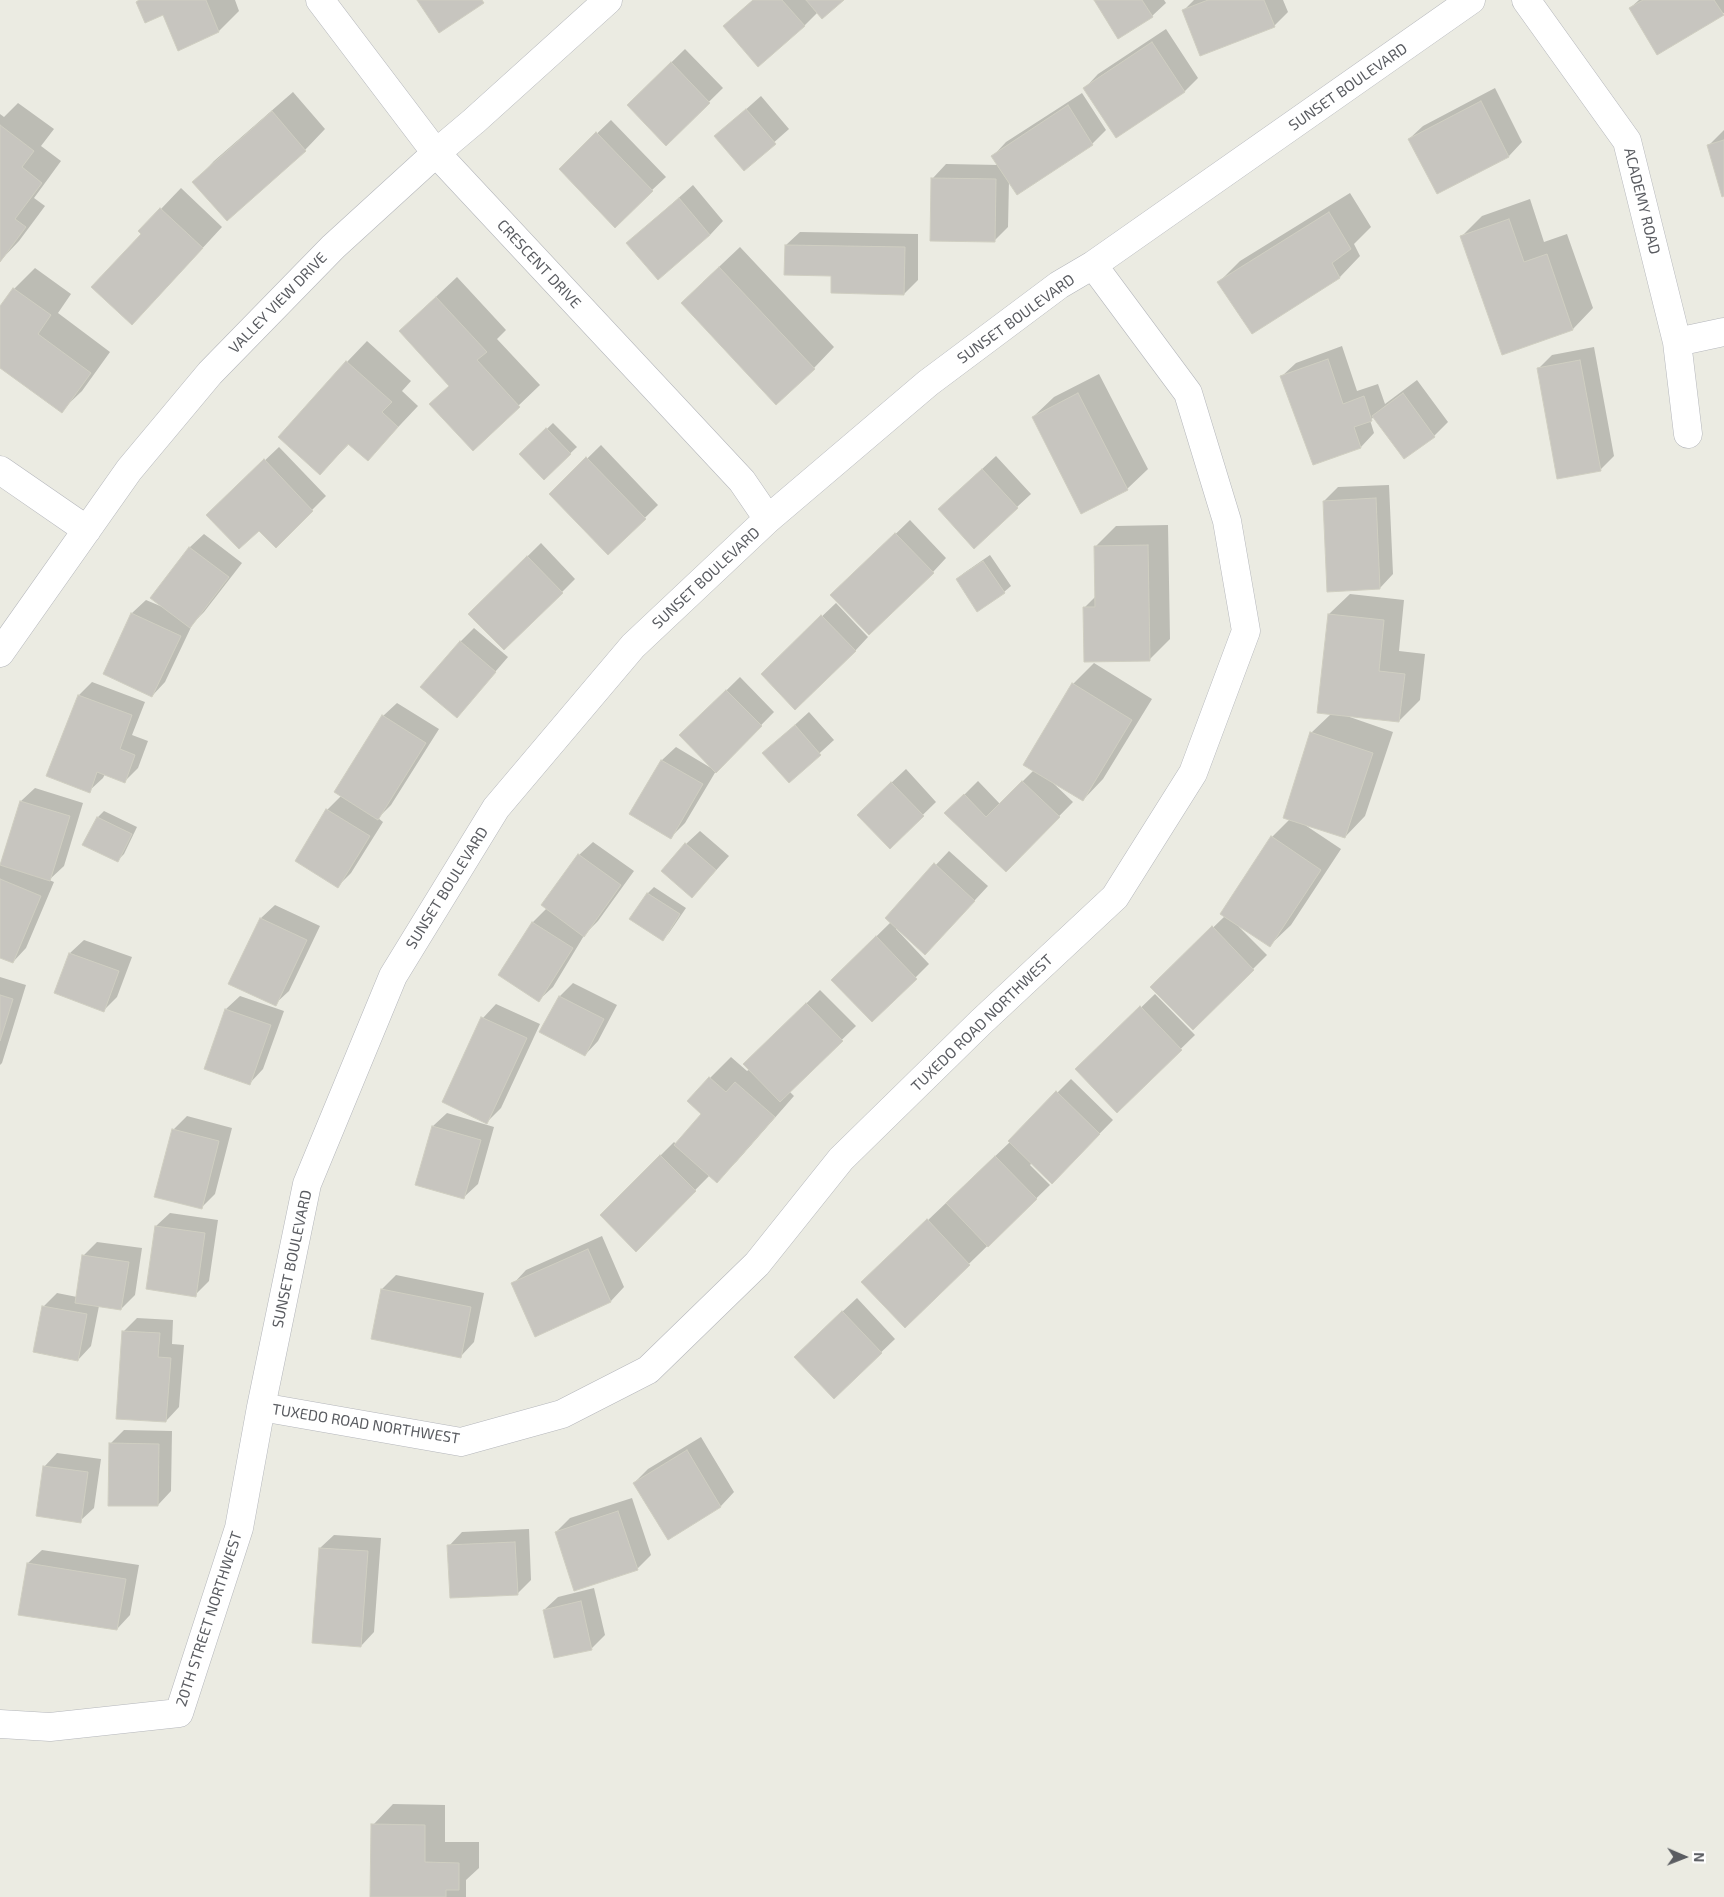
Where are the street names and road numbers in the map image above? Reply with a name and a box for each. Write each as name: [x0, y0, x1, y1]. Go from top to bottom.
street label: SUNSET BOULEVARD: [1285, 39, 1411, 135]
street label: ACADEMY ROAD: [1620, 146, 1664, 256]
street label: CRESCENT DRIVE: [493, 216, 585, 312]
street label: VALLEY VIEW DRIVE: [225, 249, 331, 357]
street label: SUNSET BOULEVARD: [954, 270, 1078, 368]
street label: SUNSET BOULEVARD: [648, 524, 764, 632]
street label: SUNSET BOULEVARD: [402, 824, 492, 952]
street label: TUXEDO ROAD NORTHWEST: [908, 951, 1056, 1095]
street label: SUNSET BOULEVARD: [269, 1188, 315, 1330]
street label: TUXEDO ROAD NORTHWEST: [271, 1400, 461, 1448]
street label: 20TH STREET NORTHWEST: [172, 1529, 246, 1709]

